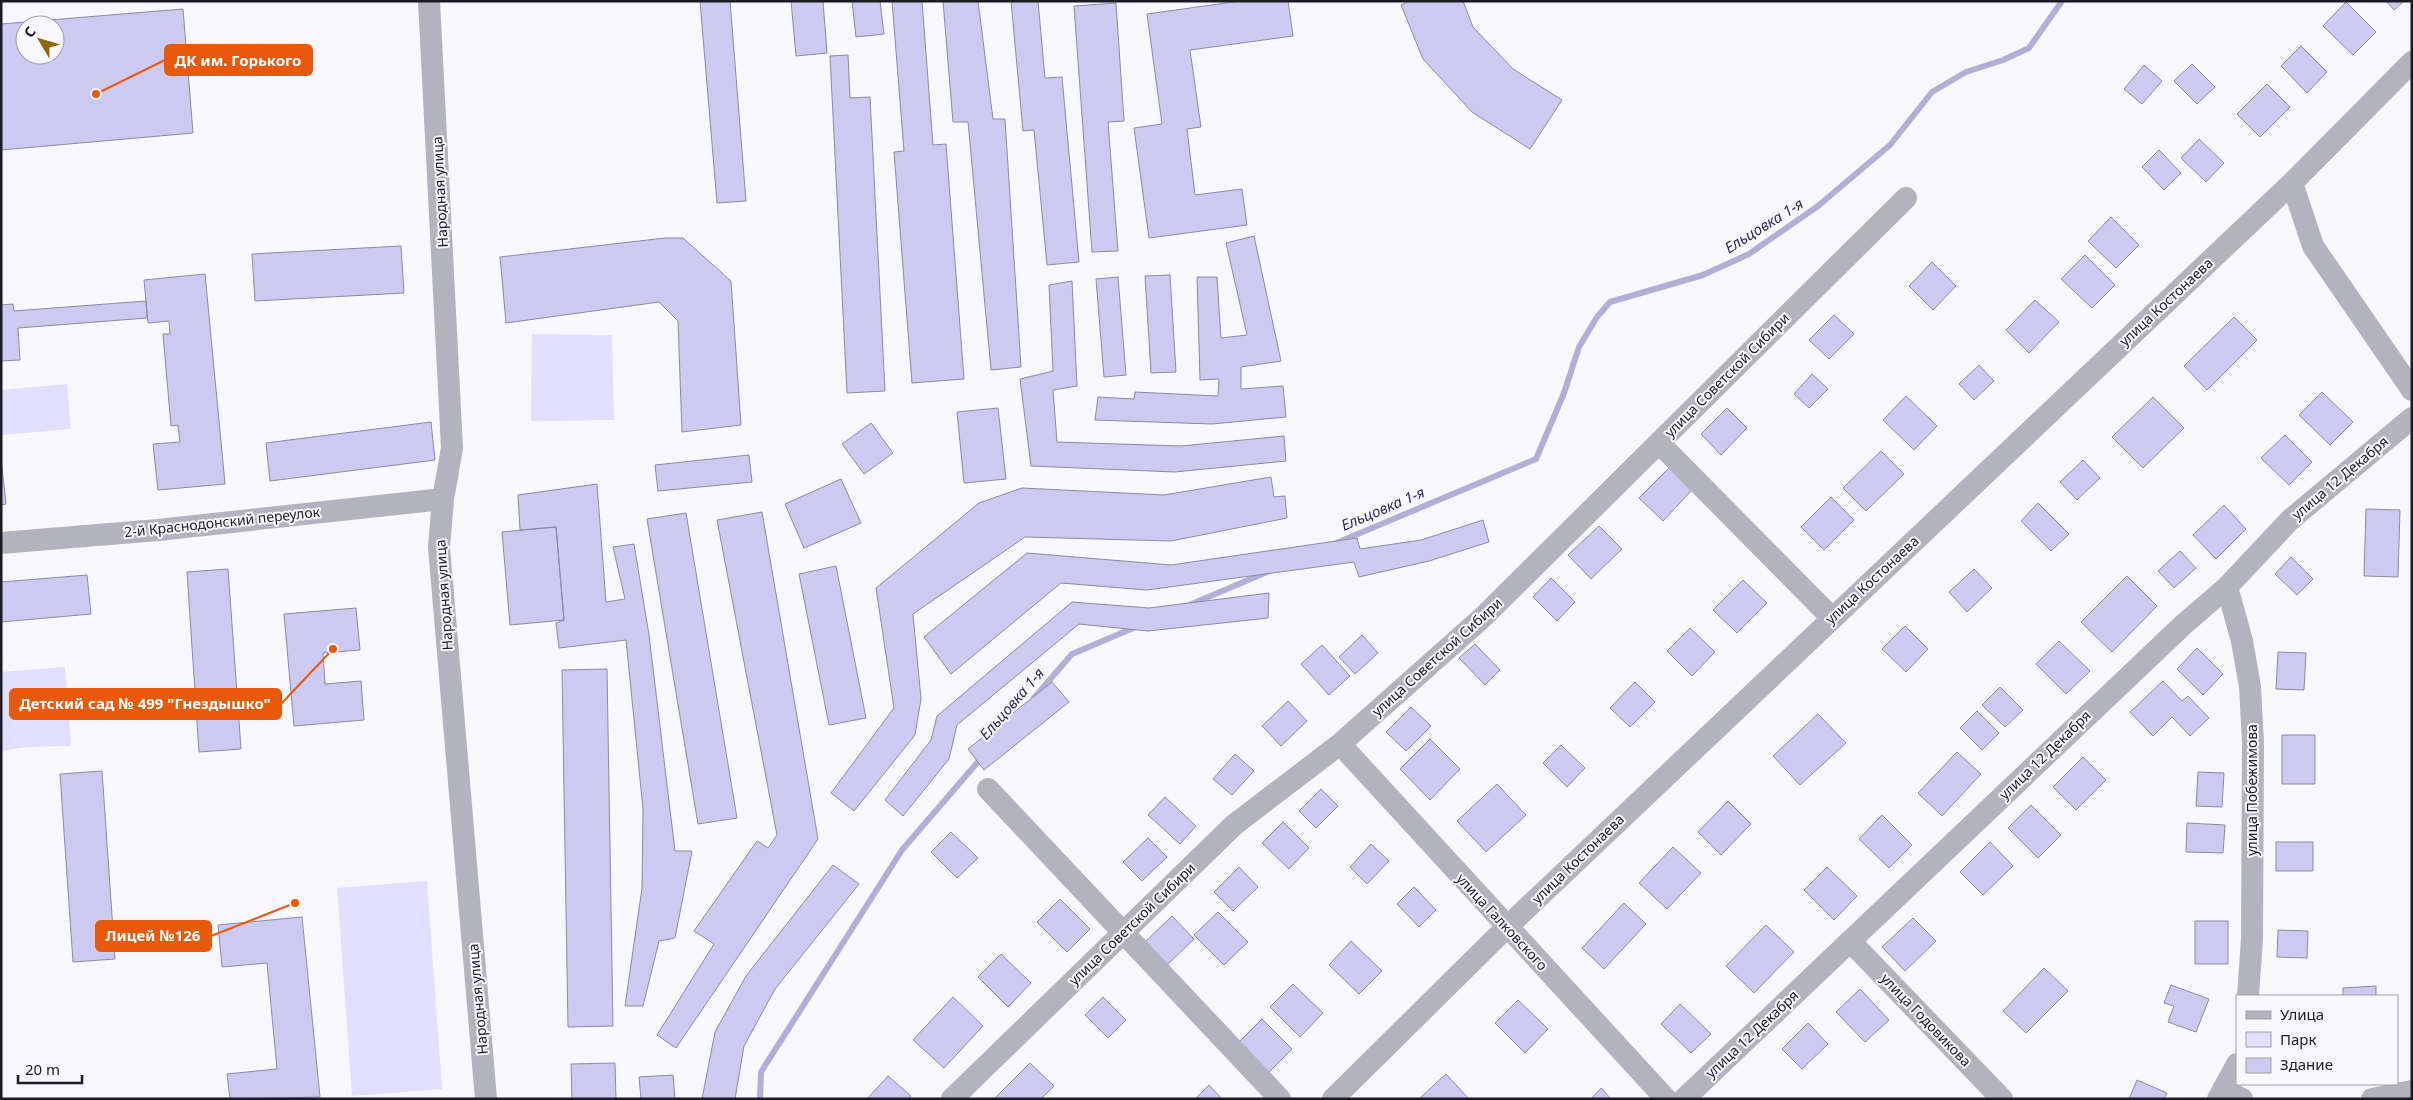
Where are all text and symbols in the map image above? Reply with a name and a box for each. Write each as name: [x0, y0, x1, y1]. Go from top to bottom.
north arrow: [15, 15, 65, 65]
text: С: [19, 22, 40, 41]
callout: ДК им. Горького: [165, 45, 312, 75]
text: ДК им. Горького: [175, 50, 301, 70]
street label: Народная улица: [427, 136, 452, 248]
water label: Ельцовка 1-я: [1720, 193, 1807, 257]
street label: улица Костонаева: [2115, 253, 2217, 350]
street label: улица Советской Сибири: [1660, 308, 1793, 441]
street label: улица 12 Декабря: [2287, 432, 2392, 524]
water label: Ельцовка 1-я: [1338, 481, 1428, 535]
street label: 2-й Краснодонский переулок: [123, 502, 321, 541]
street label: улица Костонаева: [1821, 531, 1923, 628]
street label: Народная улица: [430, 539, 457, 651]
street label: улица Советской Сибири: [1367, 593, 1506, 720]
water label: Ельцовка 1-я: [975, 663, 1048, 743]
callout: Детский сад № 499 "Гнездышко": [10, 689, 281, 719]
text: Детский сад № 499 "Гнездышко": [19, 693, 271, 713]
street label: улица 12 Декабря: [1995, 706, 2095, 803]
street label: улица Побежимова: [2242, 724, 2261, 856]
street label: улица Костонаева: [1527, 810, 1628, 908]
street label: улица Советской Сибири: [1064, 858, 1199, 989]
street label: улица Галковского: [1452, 869, 1552, 974]
callout: Лицей №126: [96, 921, 211, 951]
text: Лицей №126: [106, 925, 201, 945]
street label: Народная улица: [463, 943, 492, 1055]
street label: улица Годовикова: [1877, 969, 1976, 1070]
street label: улица 12 Декабря: [1701, 986, 1802, 1082]
legend: [2236, 995, 2398, 1085]
text: Улица: [2280, 1004, 2324, 1024]
text: Парк: [2280, 1029, 2316, 1049]
scale bar: [18, 1052, 81, 1084]
text: Здание: [2280, 1054, 2333, 1074]
text: 20 m: [25, 1059, 60, 1079]

